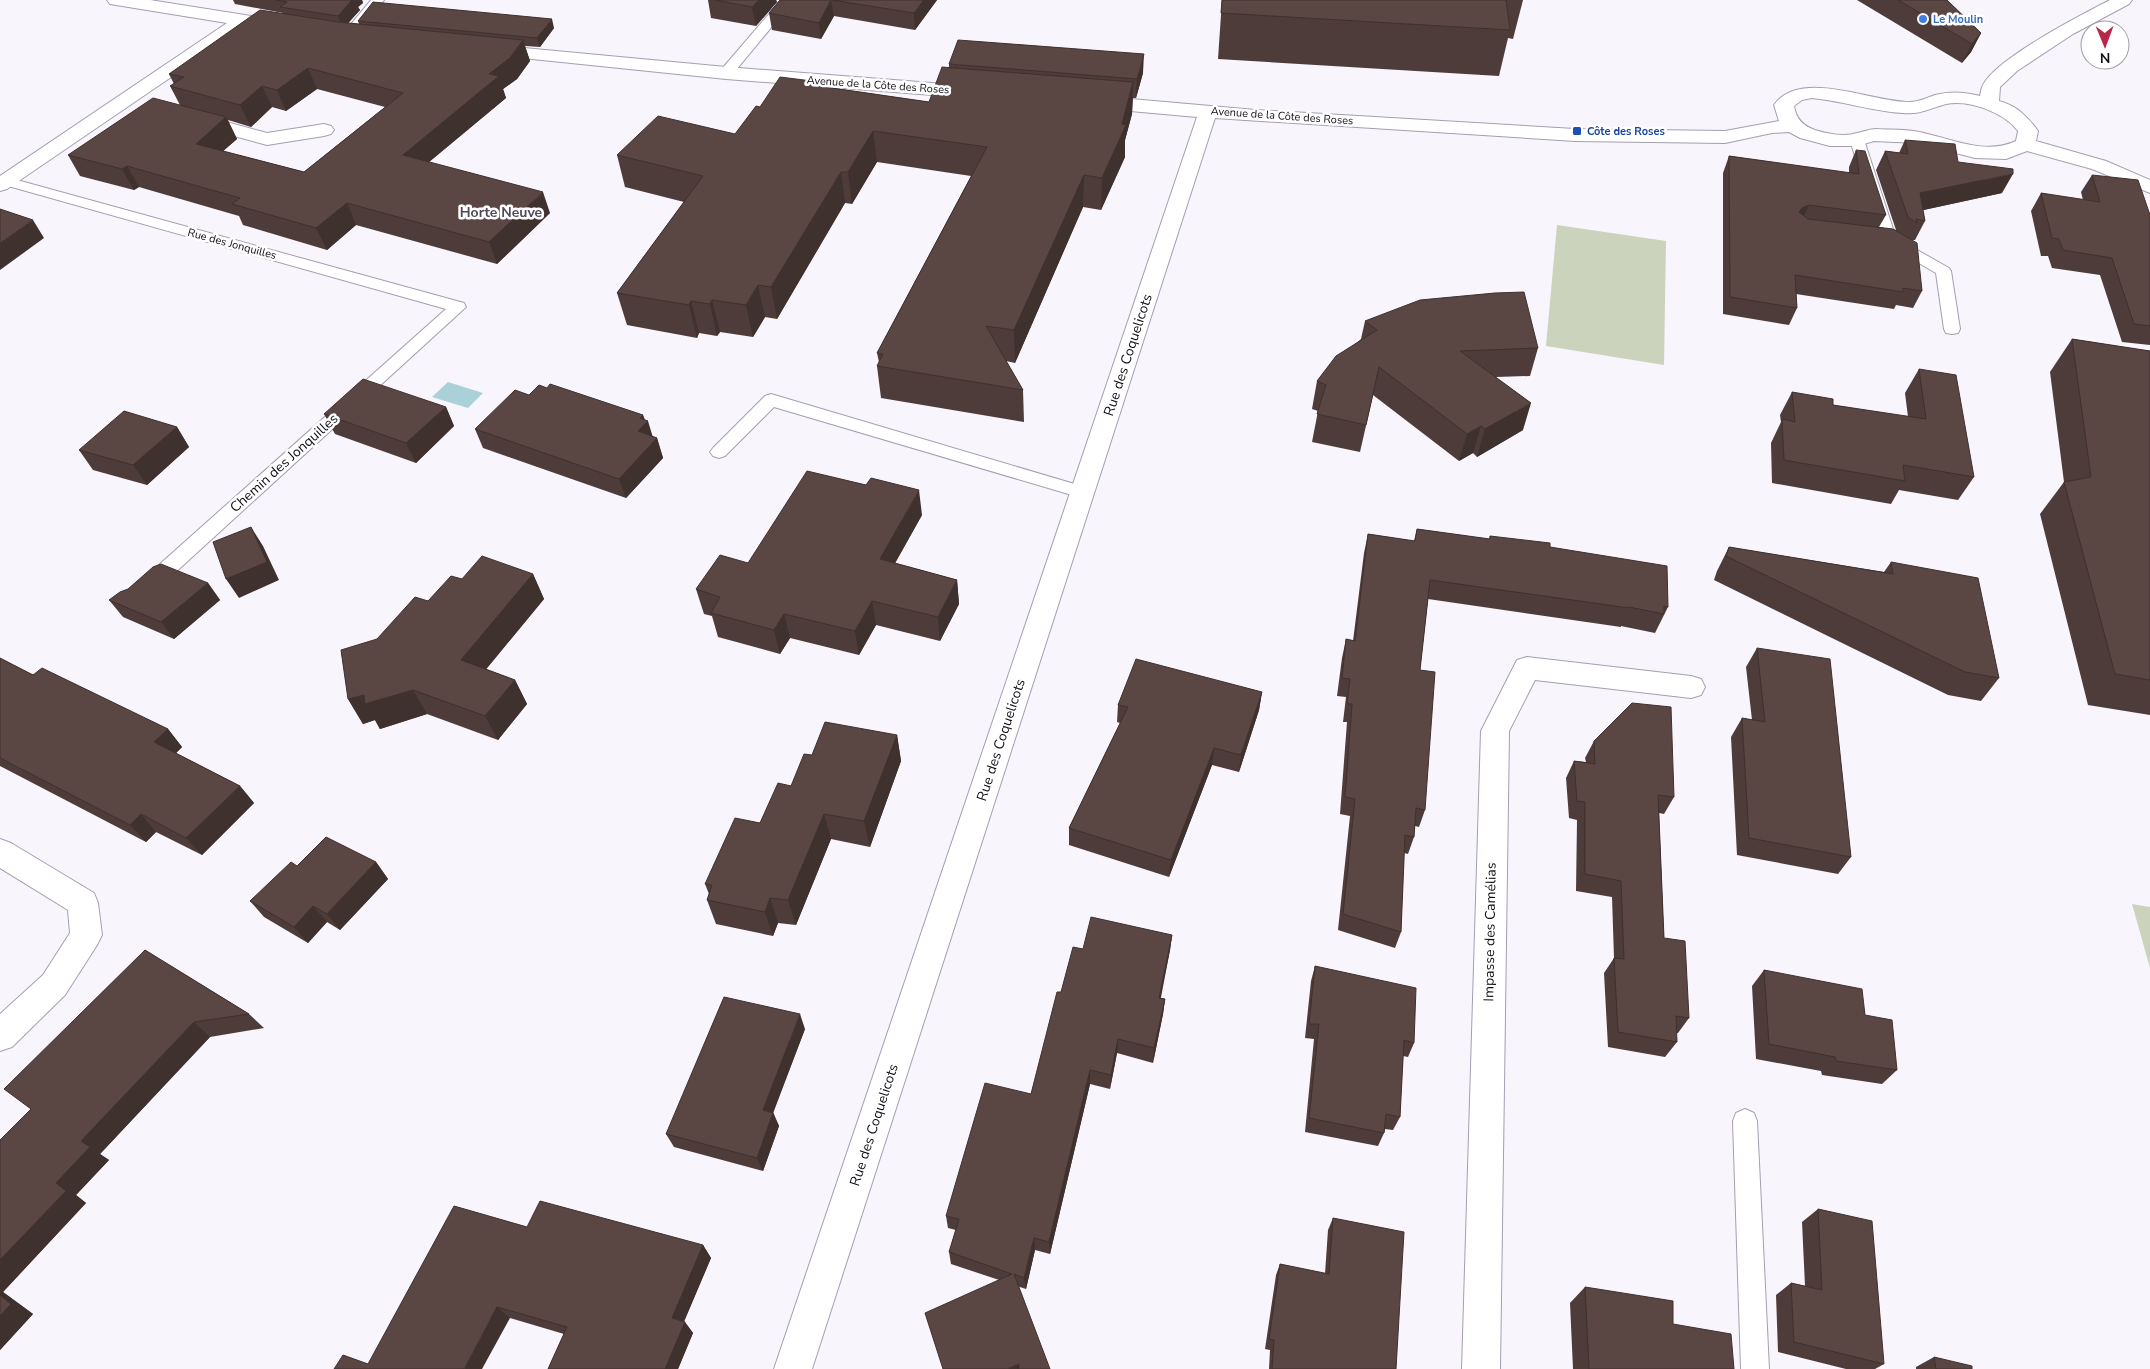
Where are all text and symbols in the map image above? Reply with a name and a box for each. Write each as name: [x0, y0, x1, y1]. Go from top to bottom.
place label: Le Moulin: [1933, 12, 1983, 27]
marker: Le Moulin: [1917, 13, 1929, 25]
north arrow: [2080, 20, 2130, 70]
text: N: [2100, 48, 2111, 67]
street label: Avenue de la Côte des Roses: [806, 73, 950, 97]
street label: Avenue de la Côte des Roses: [1210, 104, 1354, 128]
place label: Côte des Roses: [1587, 124, 1665, 139]
marker: Côte des Roses: [1571, 125, 1583, 137]
district label: Horte Neuve: [460, 203, 543, 222]
street label: Rue des Jonquilles: [186, 225, 278, 263]
street label: Rue des Coquelicots: [1099, 291, 1157, 419]
street label: Chemin des Jonquilles: [226, 409, 342, 517]
street label: Rue des Coquelicots: [972, 676, 1030, 804]
street label: Impasse des Camélias: [1479, 862, 1501, 1002]
street label: Rue des Coquelicots: [845, 1061, 903, 1189]

